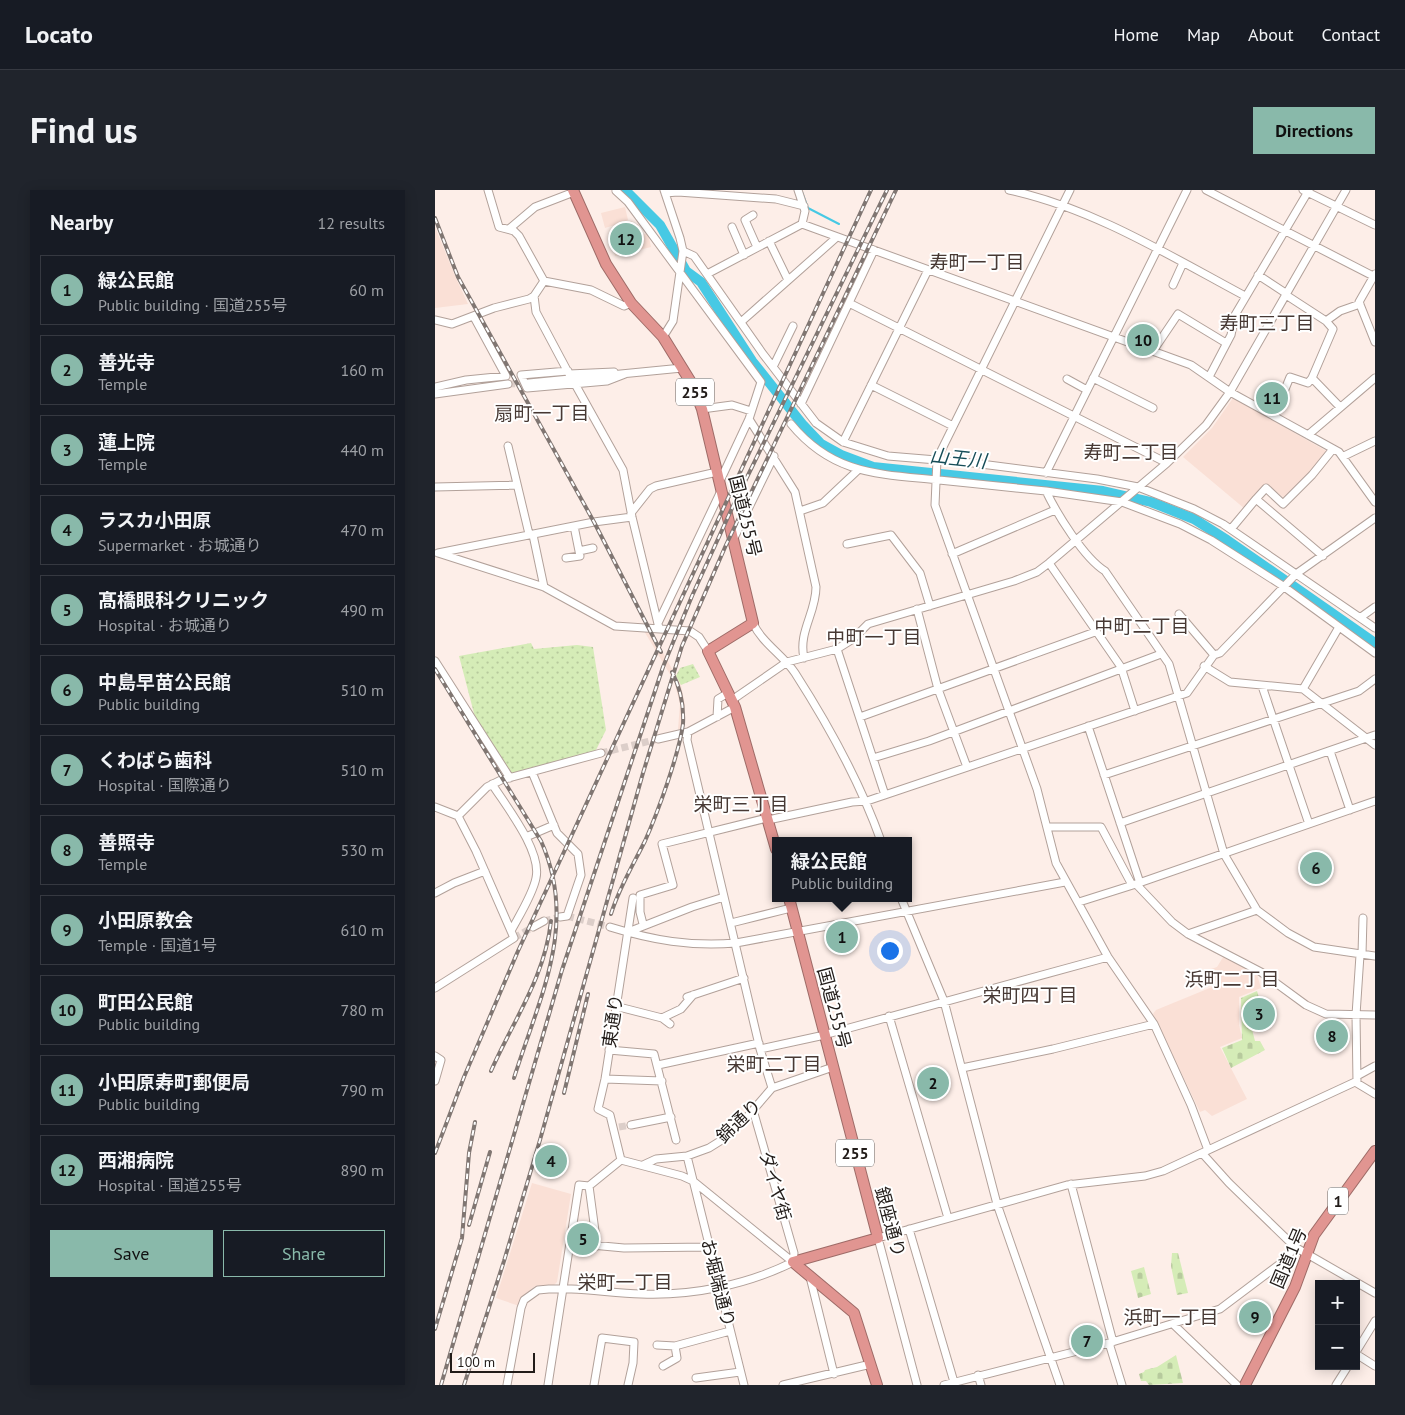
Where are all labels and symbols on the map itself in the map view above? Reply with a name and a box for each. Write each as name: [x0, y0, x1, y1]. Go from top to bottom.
pin: 12: [610, 220, 642, 258]
district label: 寿町一丁目: [929, 250, 1025, 274]
district label: 寿町三丁目: [1219, 311, 1315, 335]
pin: 10: [1127, 321, 1159, 359]
road number: 255: [676, 378, 714, 406]
pin: 11: [1256, 379, 1288, 417]
district label: 扇町一丁目: [494, 401, 590, 425]
district label: 寿町二丁目: [1083, 440, 1179, 464]
water label: 山王川: [928, 443, 990, 473]
street label: 国道255号: [724, 473, 767, 559]
district label: 中町二丁目: [1094, 614, 1190, 638]
district label: 中町一丁目: [826, 625, 922, 649]
district label: 栄町三丁目: [693, 792, 789, 816]
pin: 6: [1300, 849, 1332, 887]
pin: 1: [826, 918, 858, 956]
your location: [877, 938, 903, 964]
street label: 国道255号: [813, 965, 856, 1051]
district label: 浜町二丁目: [1184, 967, 1280, 991]
district label: 栄町四丁目: [982, 983, 1078, 1007]
street label: 東通り: [597, 993, 628, 1049]
pin: 3: [1243, 995, 1275, 1033]
pin: 8: [1316, 1017, 1348, 1055]
district label: 栄町二丁目: [726, 1052, 822, 1076]
pin: 2: [917, 1064, 949, 1102]
street label: 錦通り: [711, 1094, 766, 1148]
road number: 255: [836, 1140, 874, 1166]
pin: 4: [535, 1142, 567, 1180]
street label: ダイヤ街: [755, 1148, 796, 1223]
street label: 銀座通り: [870, 1184, 911, 1260]
road number: 1: [1328, 1188, 1348, 1214]
pin: 5: [567, 1220, 599, 1258]
street label: 国道1号: [1265, 1224, 1312, 1292]
street label: お堀端通り: [696, 1236, 741, 1329]
district label: 栄町一丁目: [577, 1270, 673, 1294]
pin: 9: [1239, 1298, 1271, 1336]
district label: 浜町一丁目: [1123, 1305, 1219, 1329]
pin: 7: [1071, 1322, 1103, 1360]
scale bar: [450, 1350, 535, 1373]

